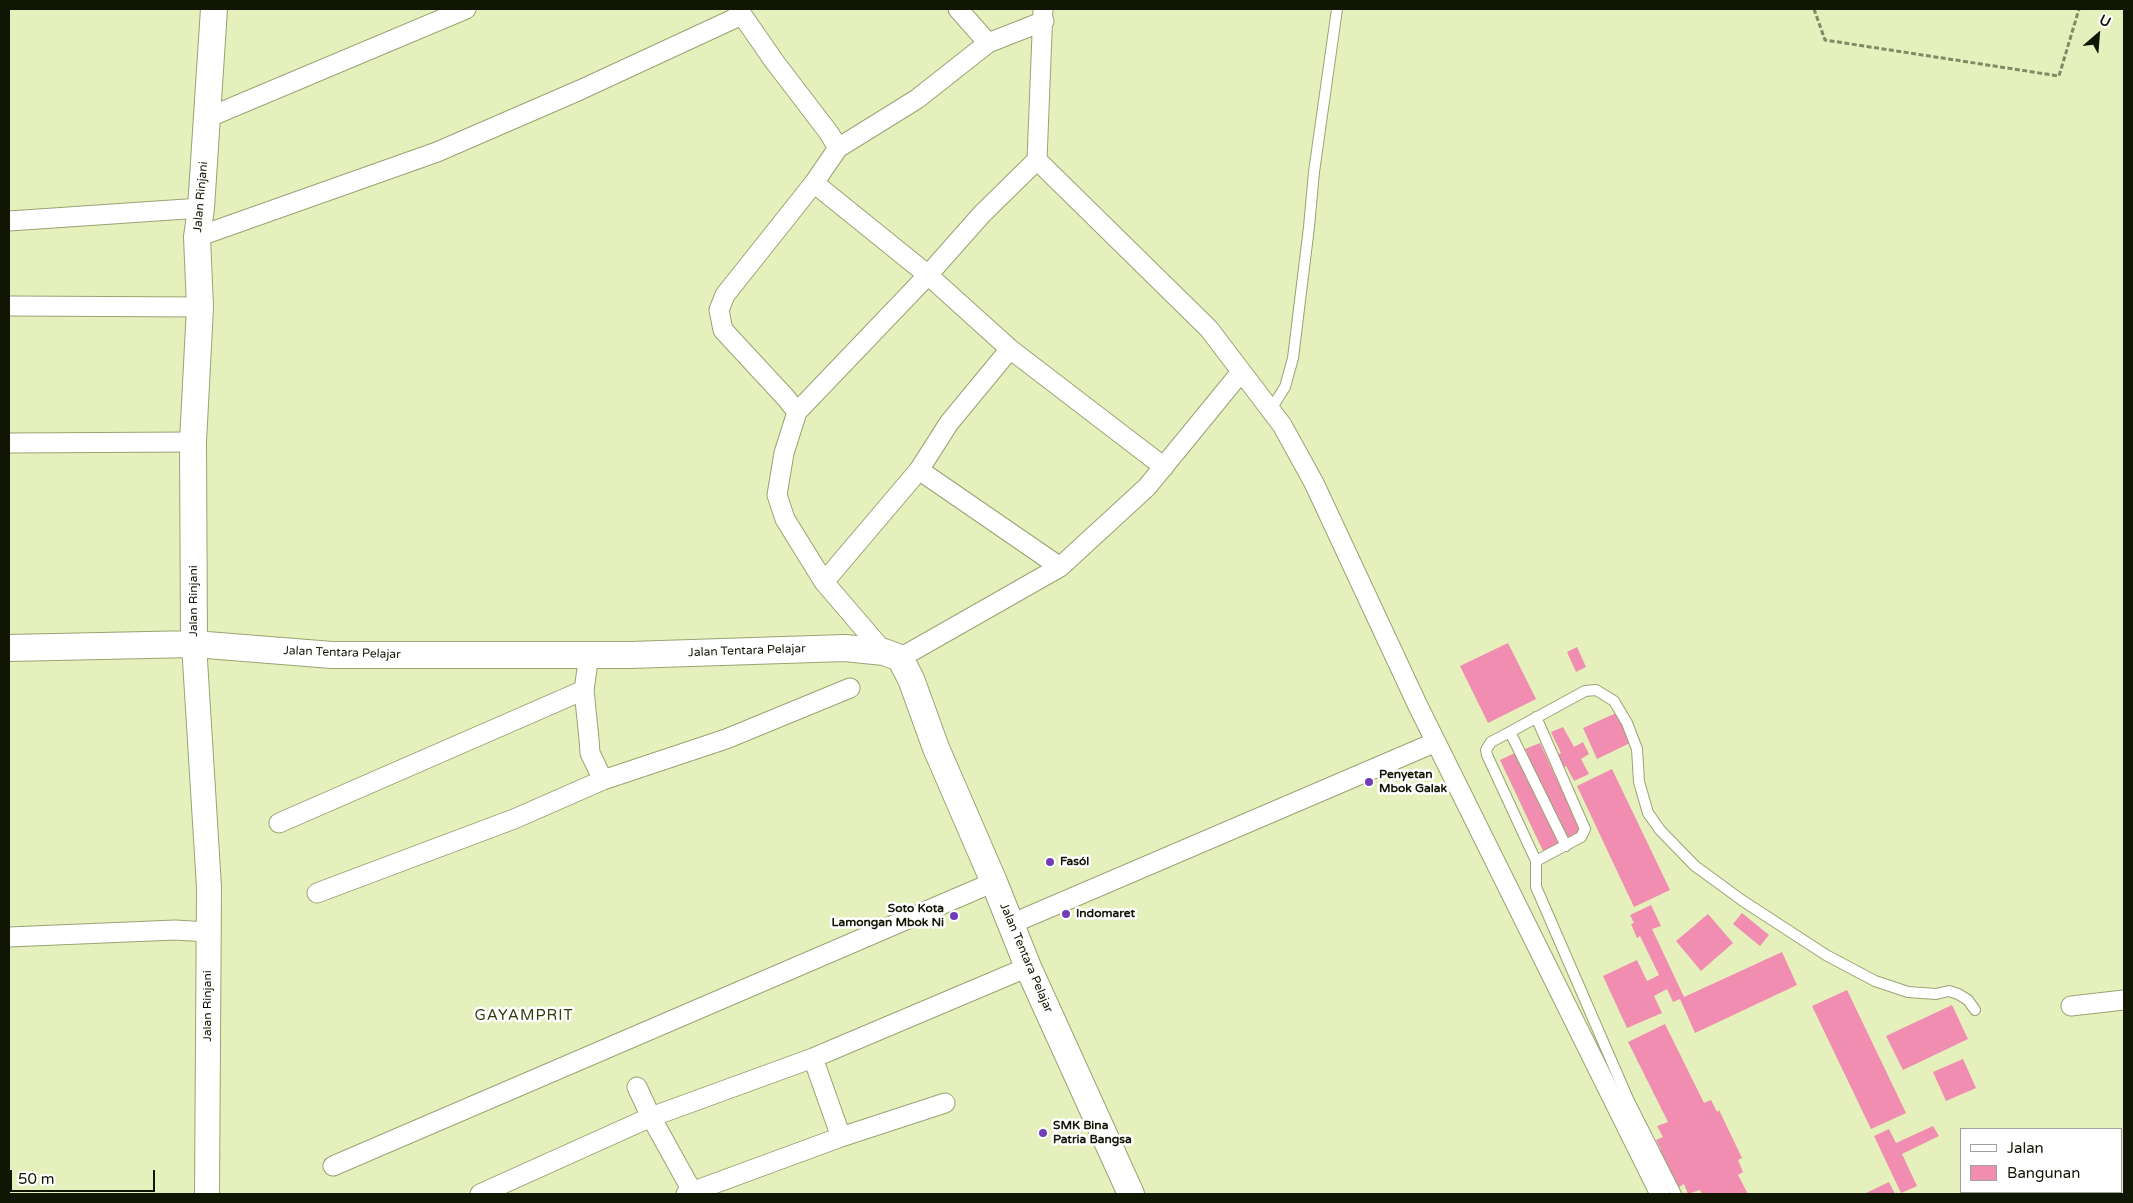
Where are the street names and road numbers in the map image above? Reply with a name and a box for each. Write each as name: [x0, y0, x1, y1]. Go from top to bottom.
street label: Jalan Rinjani: [191, 161, 211, 233]
street label: Jalan Rinjani: [187, 565, 201, 637]
street label: Jalan Tentara Pelajar: [688, 642, 806, 660]
street label: Jalan Tentara Pelajar: [283, 644, 401, 662]
street label: Jalan Tentara Pelajar: [996, 901, 1056, 1015]
street label: Jalan Rinjani: [201, 970, 215, 1042]

